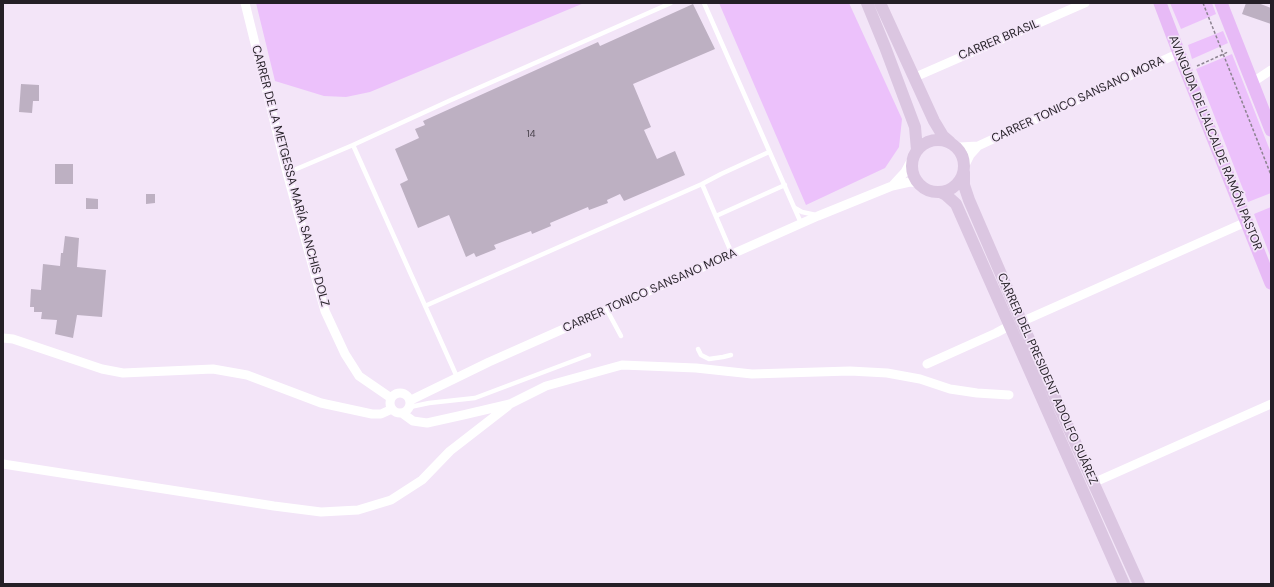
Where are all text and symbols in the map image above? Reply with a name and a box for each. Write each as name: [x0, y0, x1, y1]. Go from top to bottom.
street label: CARRER BRASIL: [957, 17, 1041, 63]
street label: AVINGUDA DE L'ALCALDE RAMÓN PASTOR: [1165, 33, 1265, 253]
street label: CARRER DE LA METGESSA MARÍA SANCHIS DOLZ: [248, 44, 332, 308]
street label: CARRER TONICO SANSANO MORA: [989, 54, 1167, 146]
house number: 14: [526, 128, 536, 140]
street label: CARRER TONICO SANSANO MORA: [561, 246, 739, 336]
street label: CARRER DEL PRESIDENT ADOLFO SUÁREZ: [994, 271, 1100, 487]

